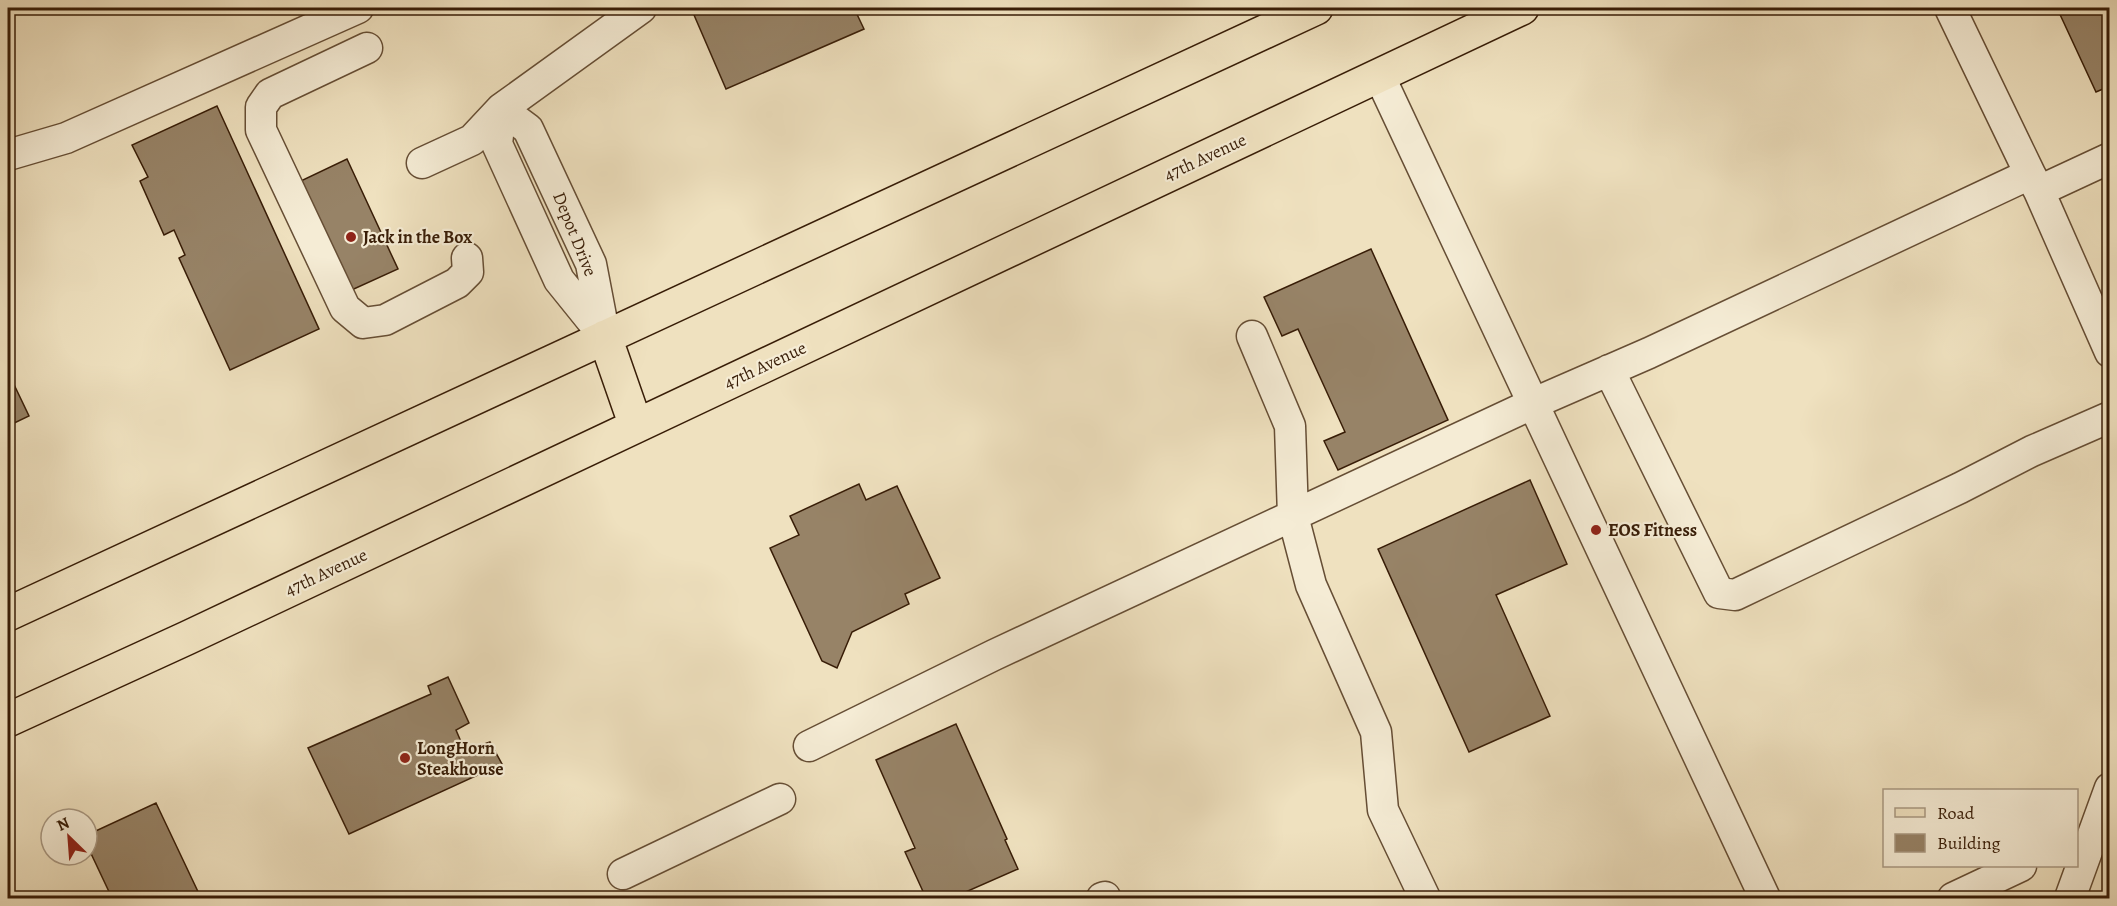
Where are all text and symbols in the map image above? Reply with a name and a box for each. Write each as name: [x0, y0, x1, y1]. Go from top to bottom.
street label: 47th Avenue: [1160, 127, 1250, 187]
street label: Depot Drive: [547, 188, 603, 280]
place label: Jack in the Box: [363, 225, 472, 249]
marker: Jack in the Box: [344, 230, 358, 244]
street label: 47th Avenue: [720, 335, 810, 395]
place label: EOS Fitness: [1608, 518, 1697, 542]
marker: EOS Fitness: [1589, 523, 1603, 537]
street label: 47th Avenue: [281, 542, 371, 602]
place label: LongHorn Steakhouse: [417, 736, 504, 781]
marker: LongHorn Steakhouse: [398, 751, 412, 765]
legend: [1883, 789, 2078, 867]
text: Road: [1937, 801, 1975, 825]
north arrow: [39, 807, 99, 867]
text: N: [53, 812, 73, 837]
text: Building: [1937, 831, 2001, 855]

